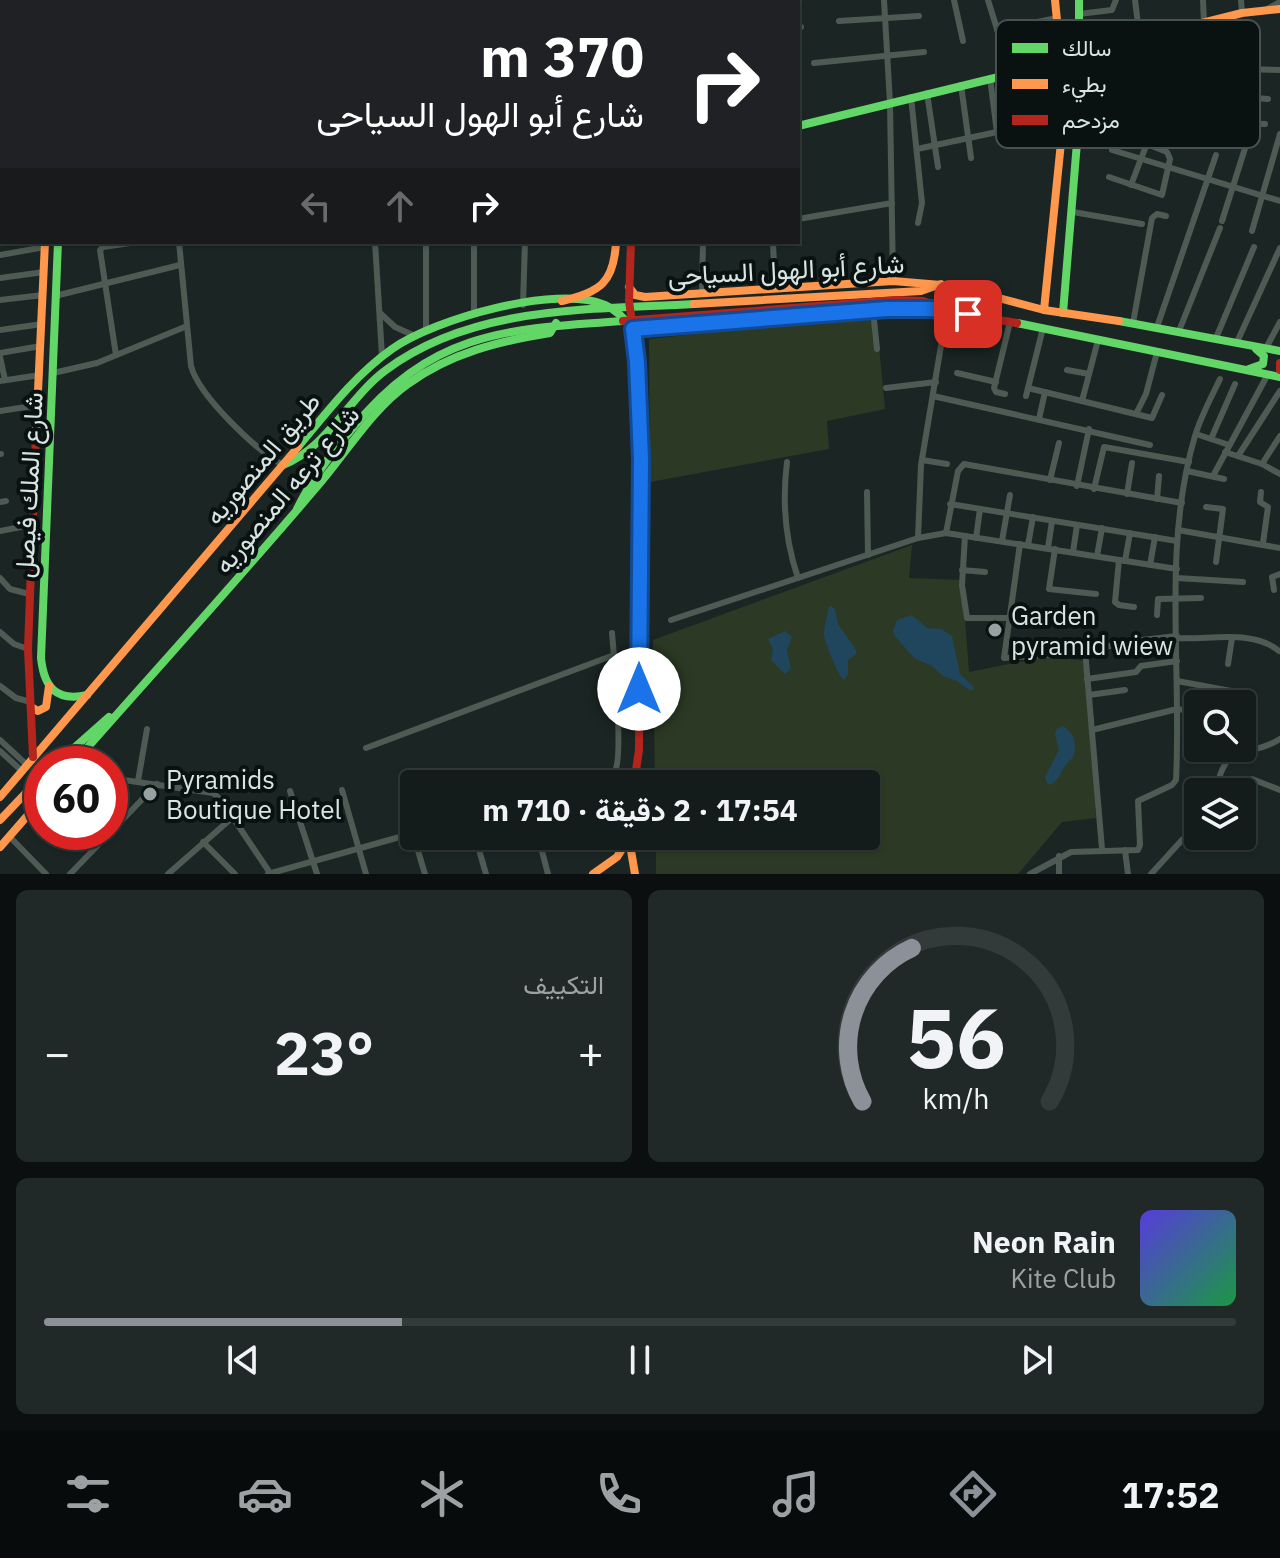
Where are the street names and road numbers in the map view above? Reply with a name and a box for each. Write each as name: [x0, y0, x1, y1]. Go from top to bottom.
street label: شارع أبو الهول السياحى: [667, 246, 905, 294]
street label: طريق المنصوريه: [197, 385, 327, 531]
street label: شارع الملك فيصل: [6, 391, 52, 579]
street label: شارع ترعه المنصوريه: [206, 398, 368, 581]

